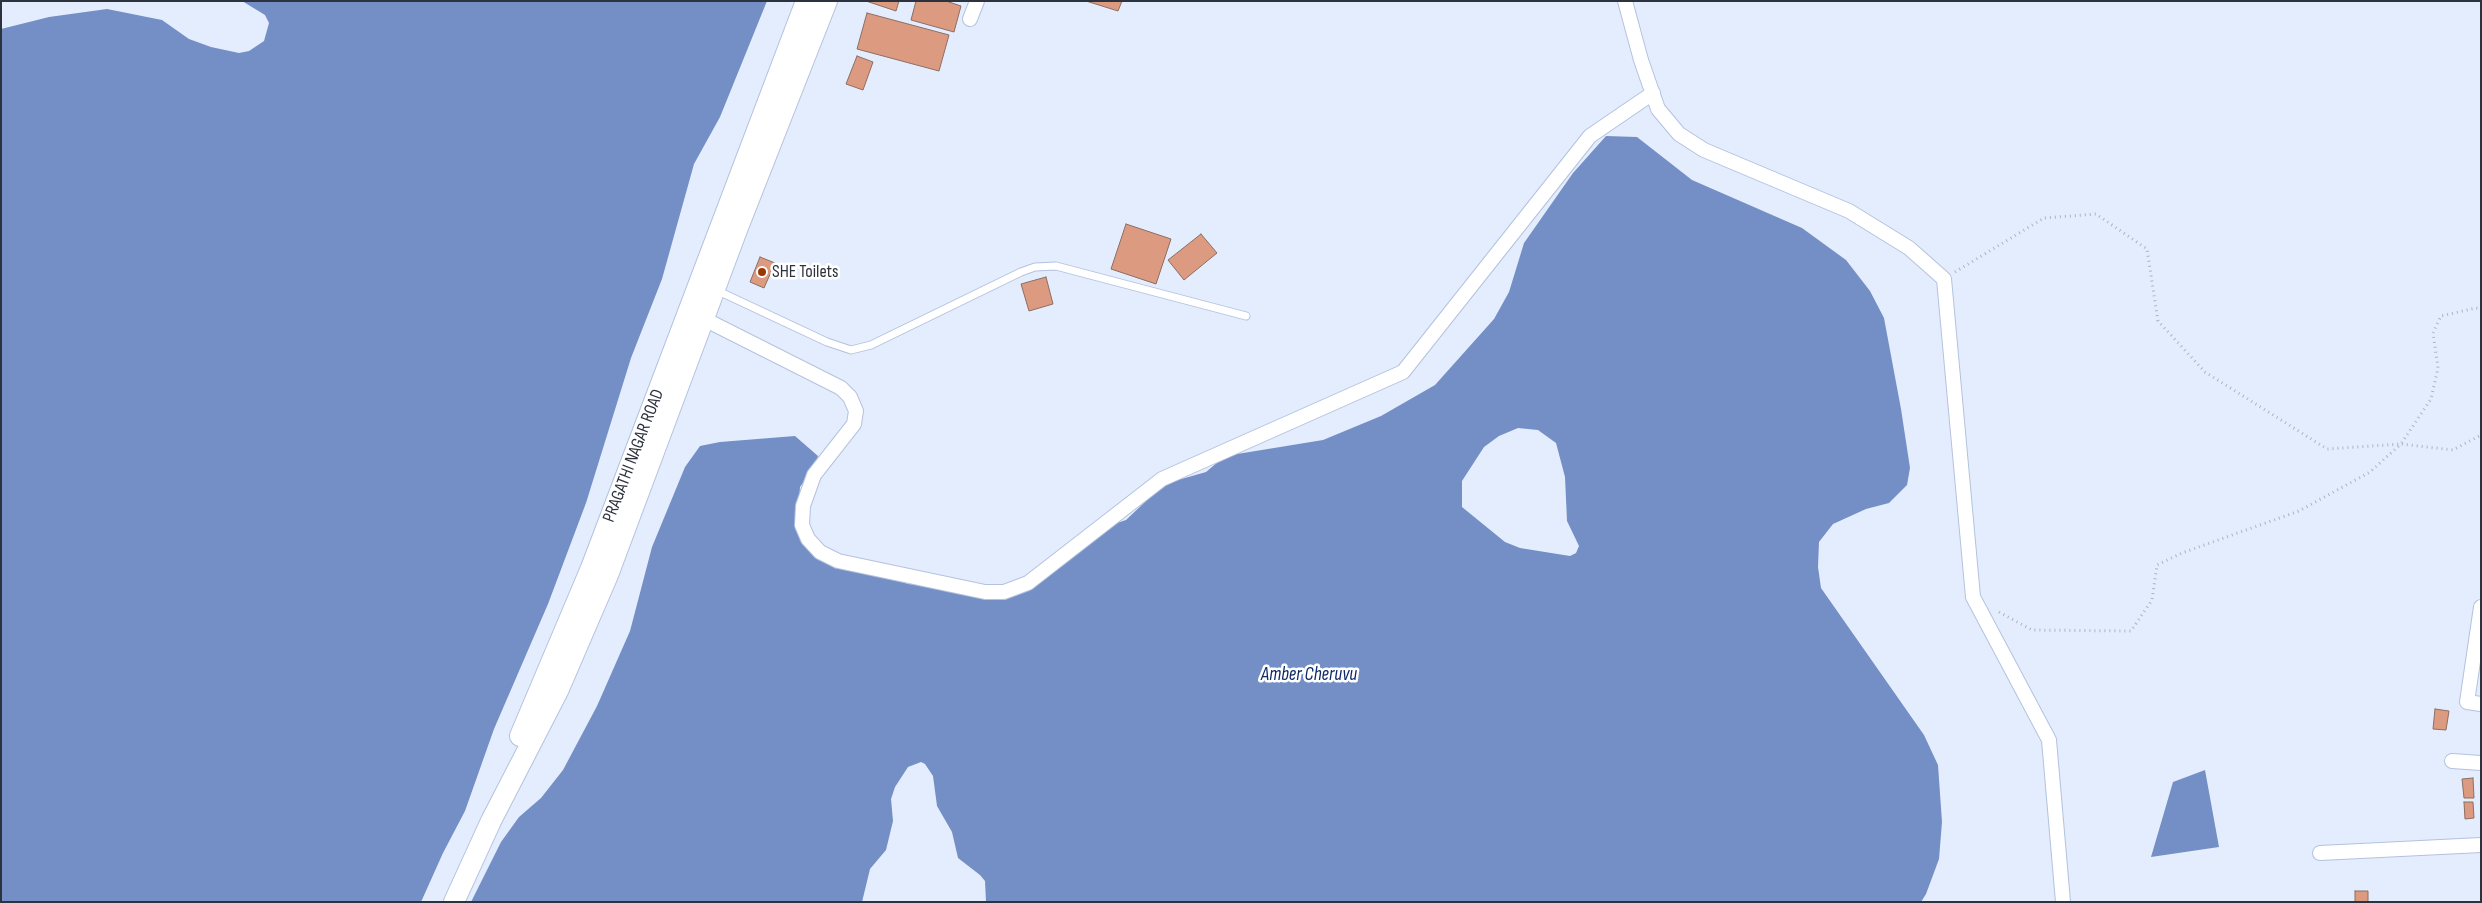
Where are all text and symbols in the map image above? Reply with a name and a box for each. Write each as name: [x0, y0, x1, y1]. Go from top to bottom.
place label: SHE Toilets: [772, 261, 838, 283]
marker: SHE Toilets: [756, 266, 768, 278]
street label: PRAGATHI NAGAR ROAD: [599, 387, 669, 525]
water label: Amber Cheruvu: [1261, 664, 1357, 686]

